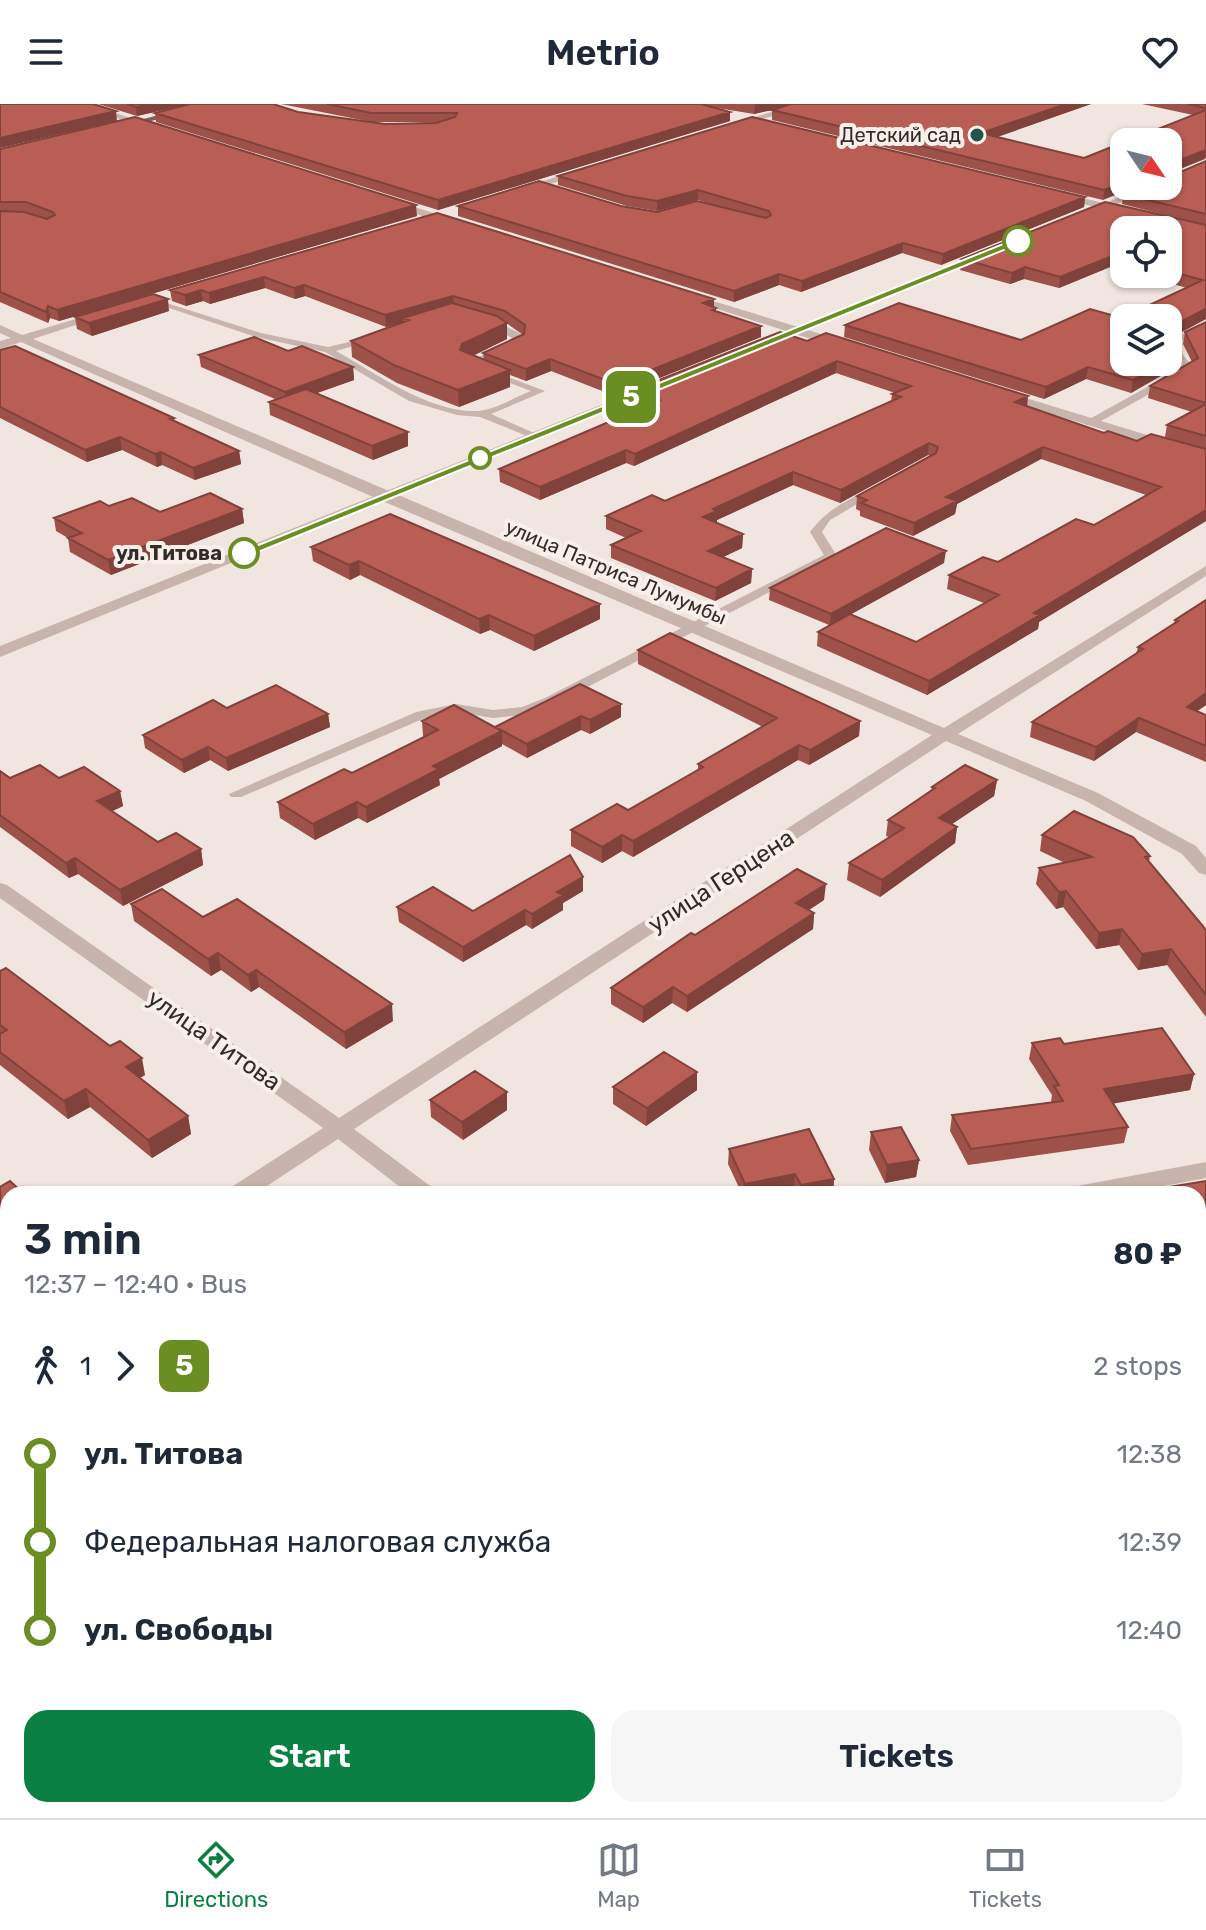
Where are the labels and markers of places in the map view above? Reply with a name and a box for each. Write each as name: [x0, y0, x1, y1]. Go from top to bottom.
place label: Детский сад: [840, 123, 961, 147]
marker: Детский сад: [968, 126, 986, 144]
unlabelled marker: [1003, 226, 1033, 256]
unlabelled marker: [469, 447, 491, 469]
marker: ул. Титова: [229, 538, 259, 568]
place label: ул. Титова: [116, 541, 222, 565]

